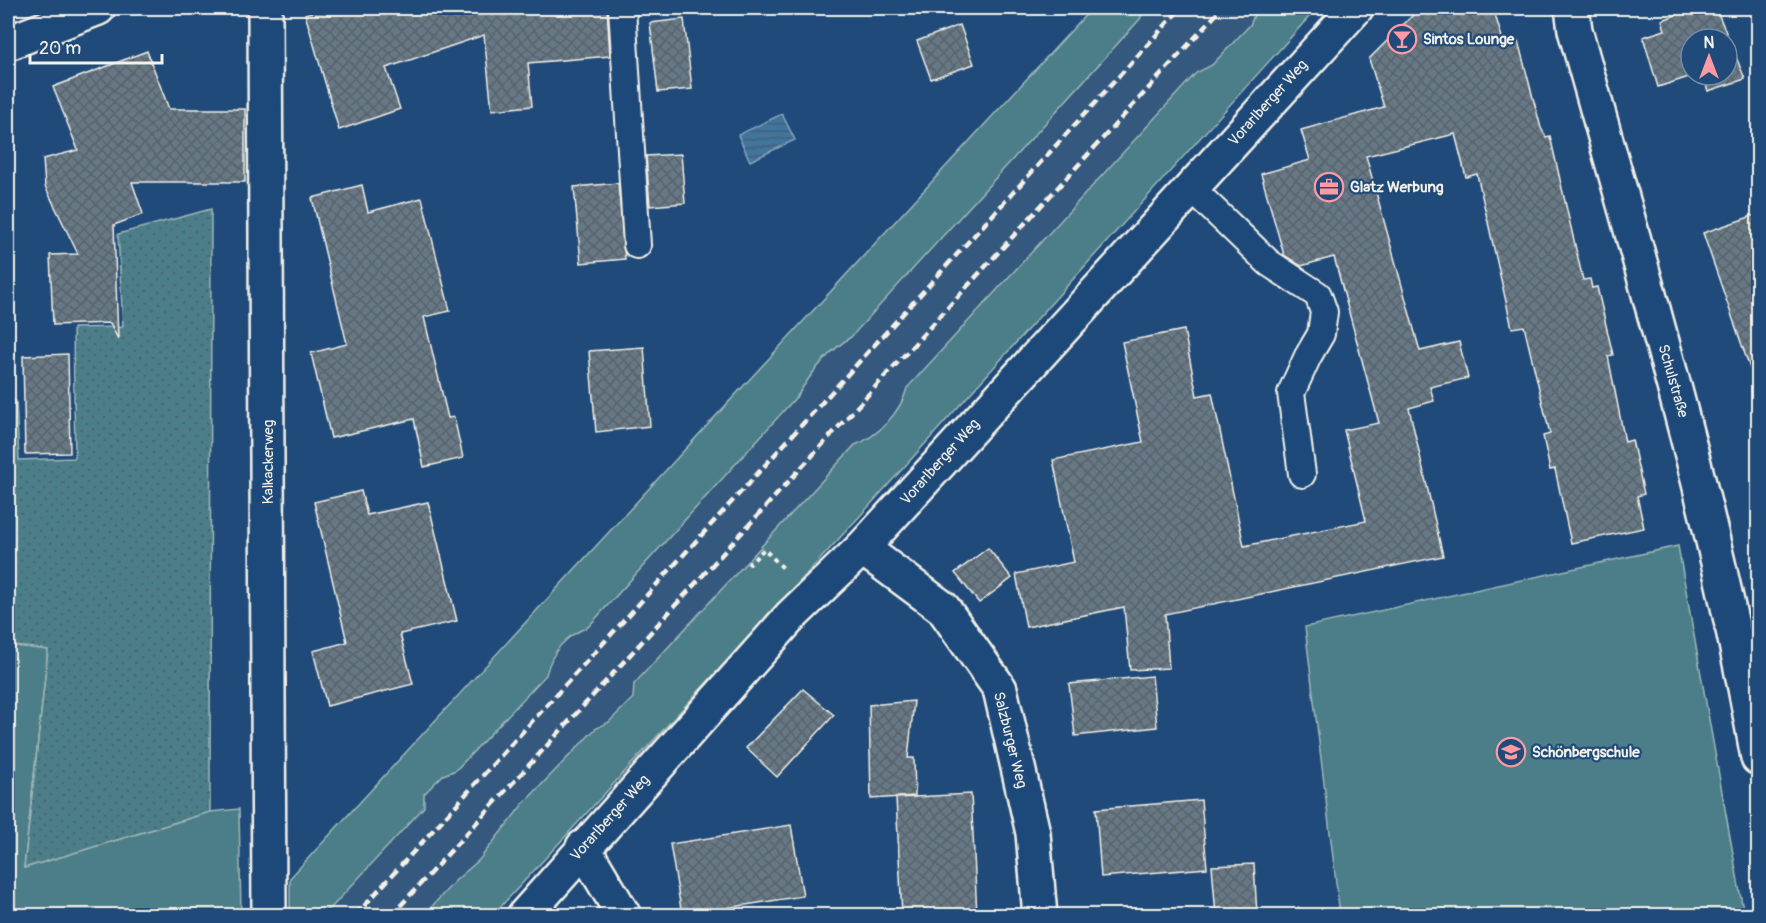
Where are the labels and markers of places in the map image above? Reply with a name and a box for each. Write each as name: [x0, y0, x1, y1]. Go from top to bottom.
bar icon: Sintos Lounge: [1386, 23, 1418, 55]
place label: Sintos Lounge: [1423, 30, 1515, 49]
office icon: Glatz Werbung: [1313, 171, 1345, 203]
place label: Glatz Werbung: [1350, 178, 1444, 197]
school or university icon: Schönbergschule: [1495, 736, 1527, 768]
place label: Schönbergschule: [1532, 743, 1640, 762]

